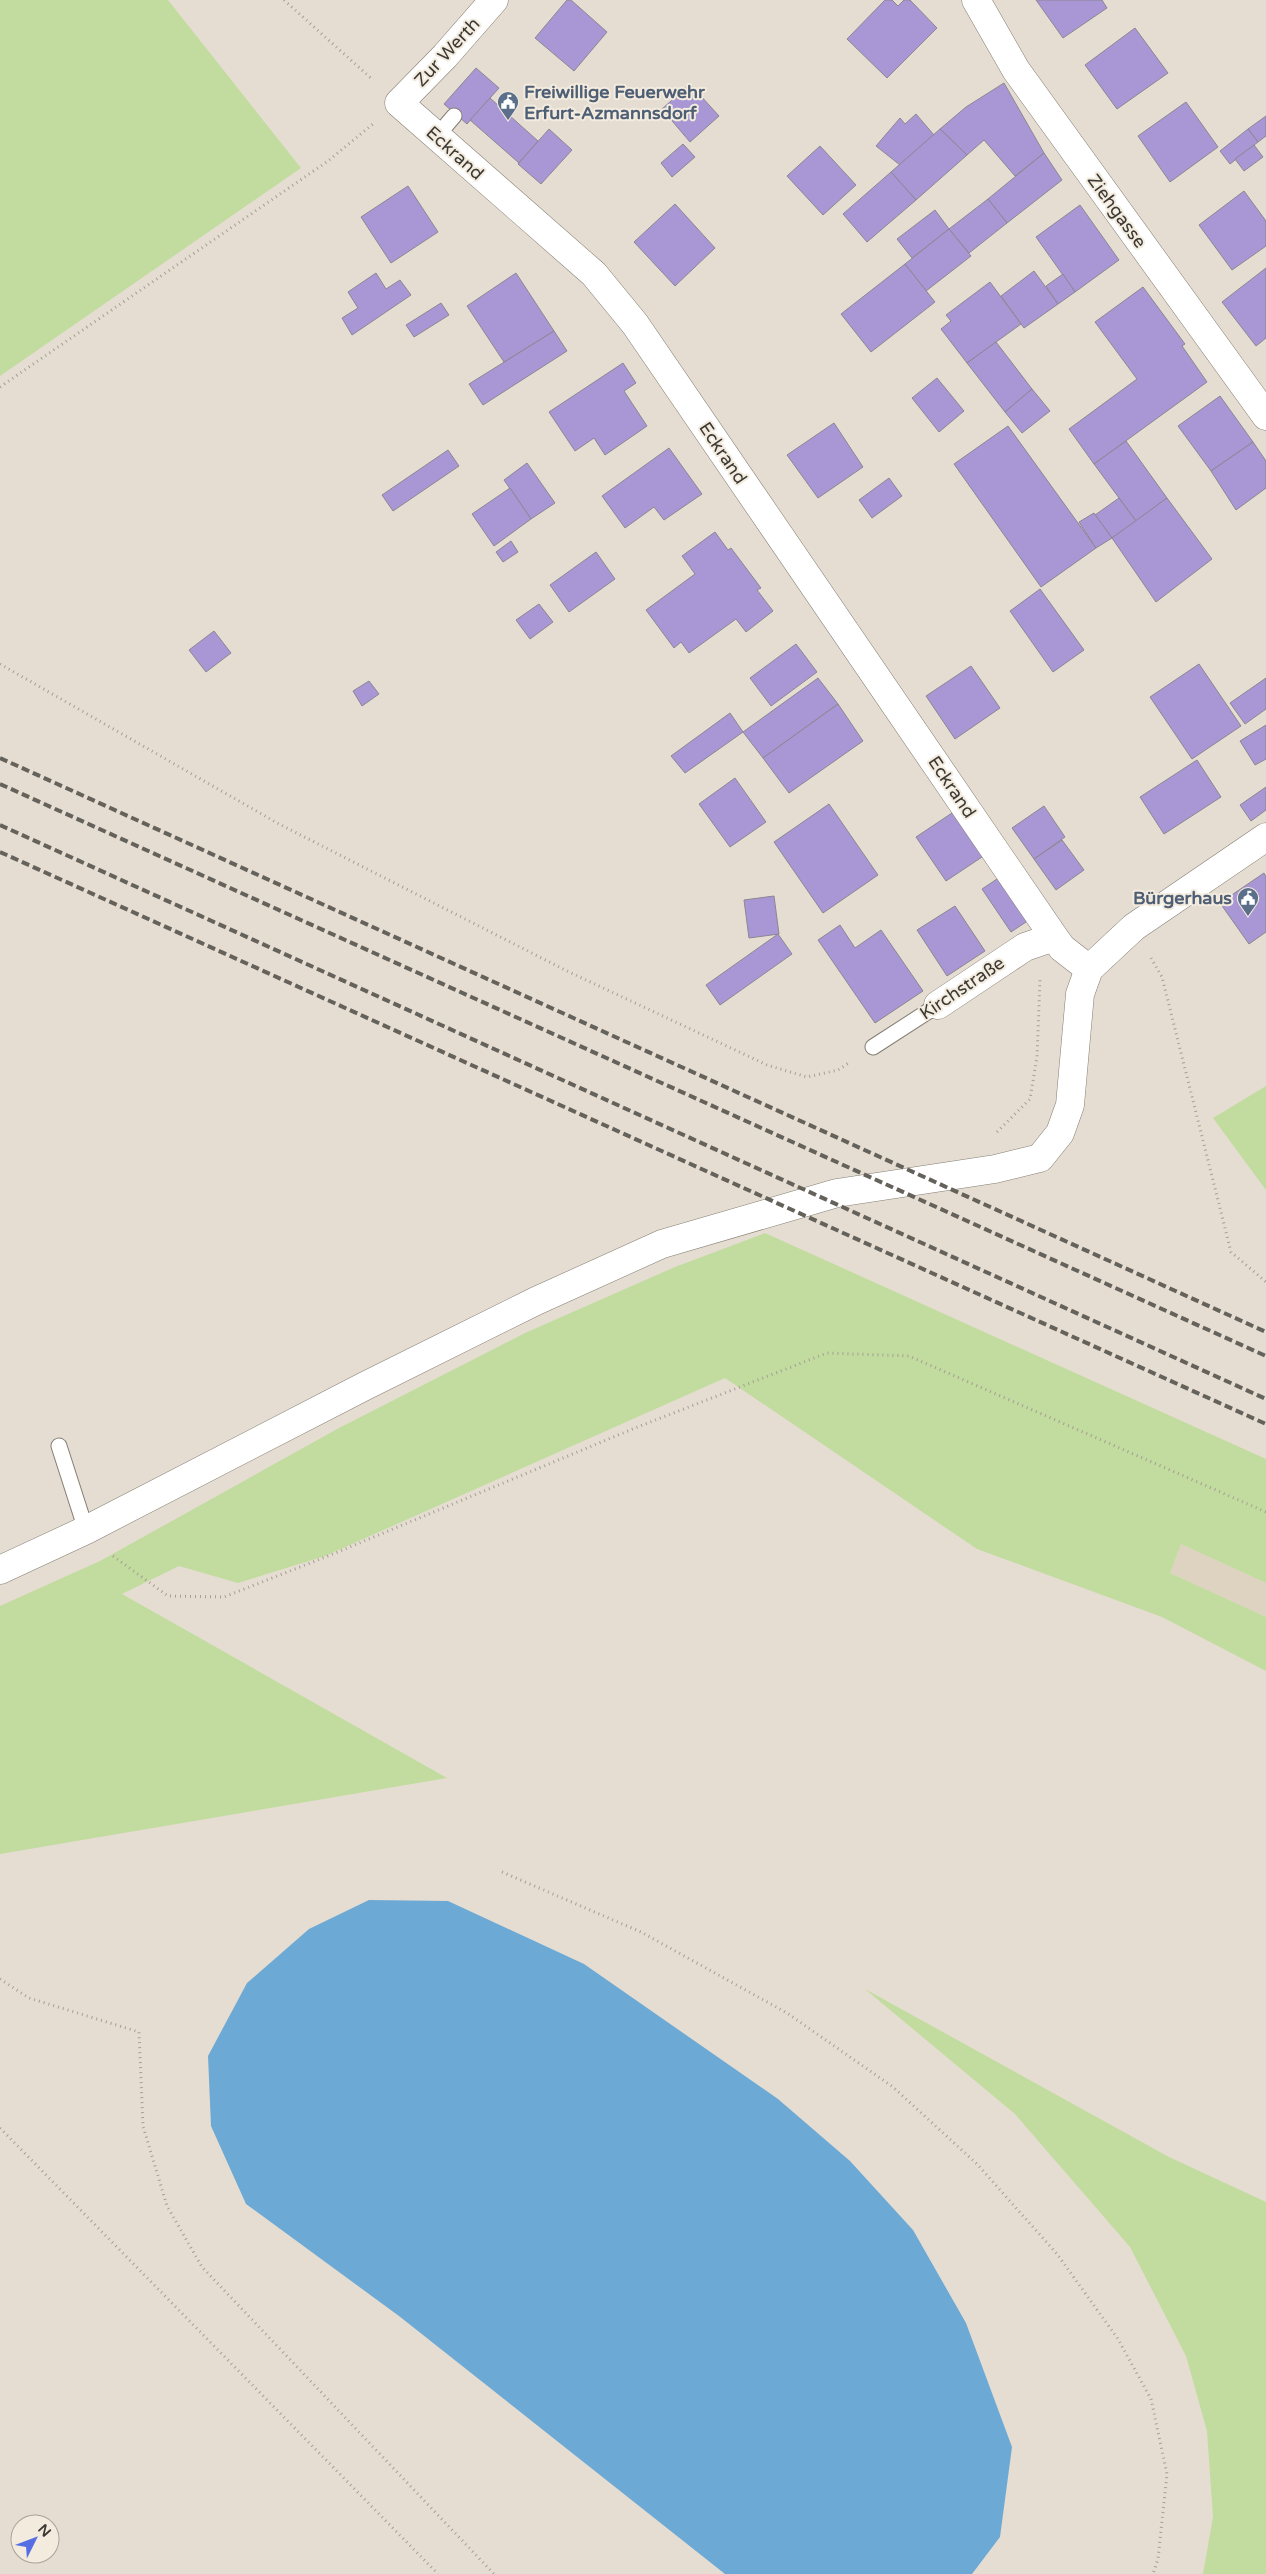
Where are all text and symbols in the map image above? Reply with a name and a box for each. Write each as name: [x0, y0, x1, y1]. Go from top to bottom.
street label: Zur Werth: [410, 13, 484, 91]
place label: Freiwillige Feuerwehr Erfurt-Azmannsdorf: [524, 81, 706, 124]
public building icon: Freiwillige Feuerwehr Erfurt-Azmannsdorf: [496, 90, 520, 121]
street label: Eckrand: [422, 121, 488, 185]
street label: Ziehgasse: [1083, 170, 1151, 252]
street label: Eckrand: [694, 418, 752, 488]
street label: Eckrand: [923, 752, 981, 822]
public building icon: Bürgerhaus: [1236, 886, 1260, 917]
place label: Bürgerhaus: [1133, 887, 1232, 909]
street label: Kirchstraße: [916, 952, 1008, 1024]
north arrow: [10, 2514, 60, 2564]
text: N: [34, 2521, 54, 2541]

